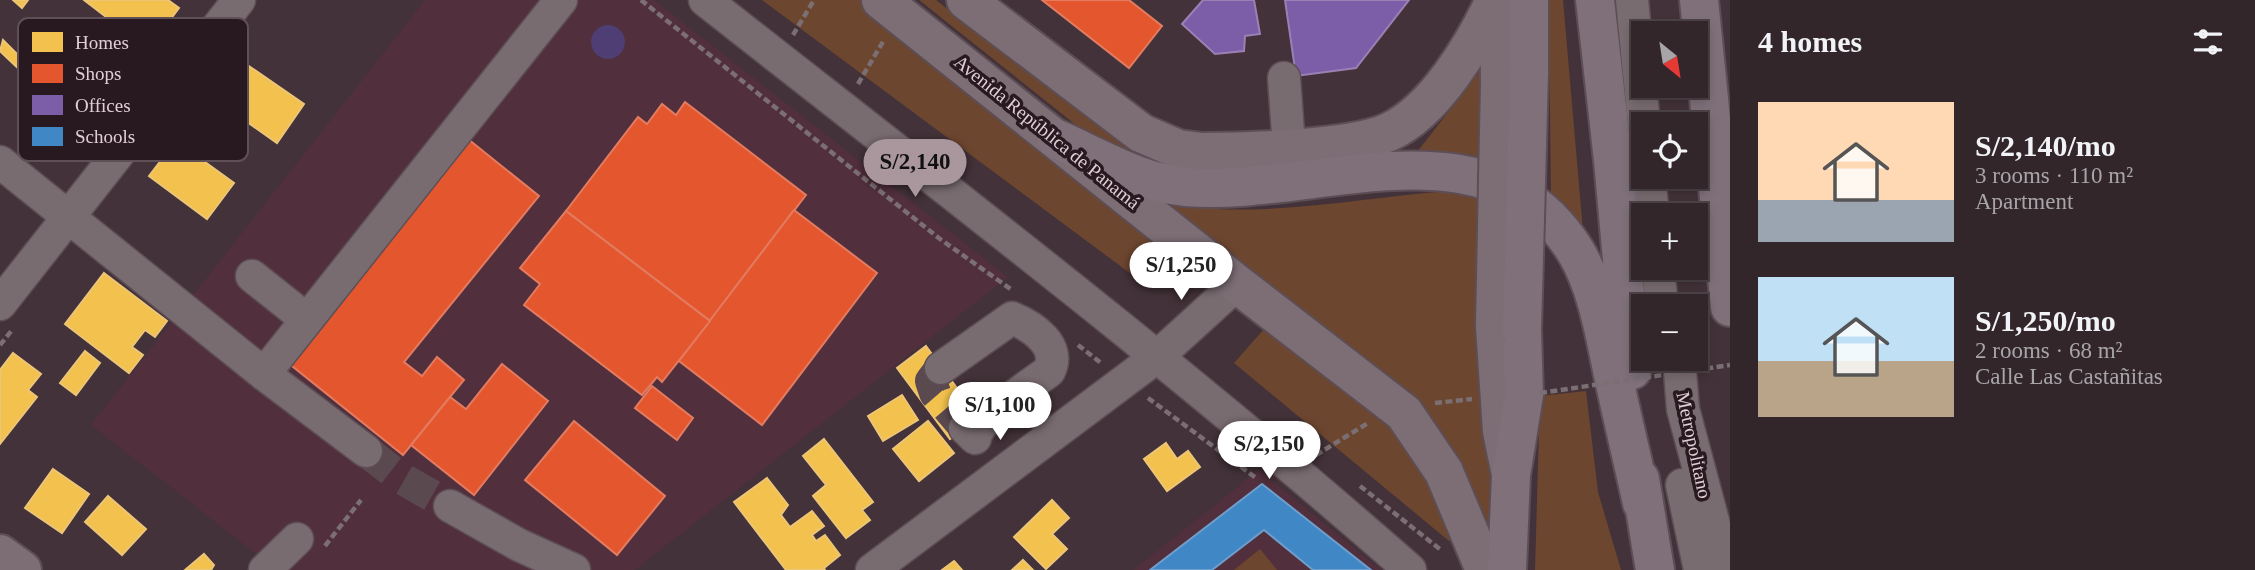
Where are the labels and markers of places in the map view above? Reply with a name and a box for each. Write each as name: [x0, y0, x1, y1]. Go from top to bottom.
pin: S/2,140: [850, 140, 980, 199]
pin: S/1,250: [1116, 243, 1246, 302]
pin: S/1,100: [935, 382, 1065, 442]
pin: S/2,150: [1204, 421, 1334, 481]

